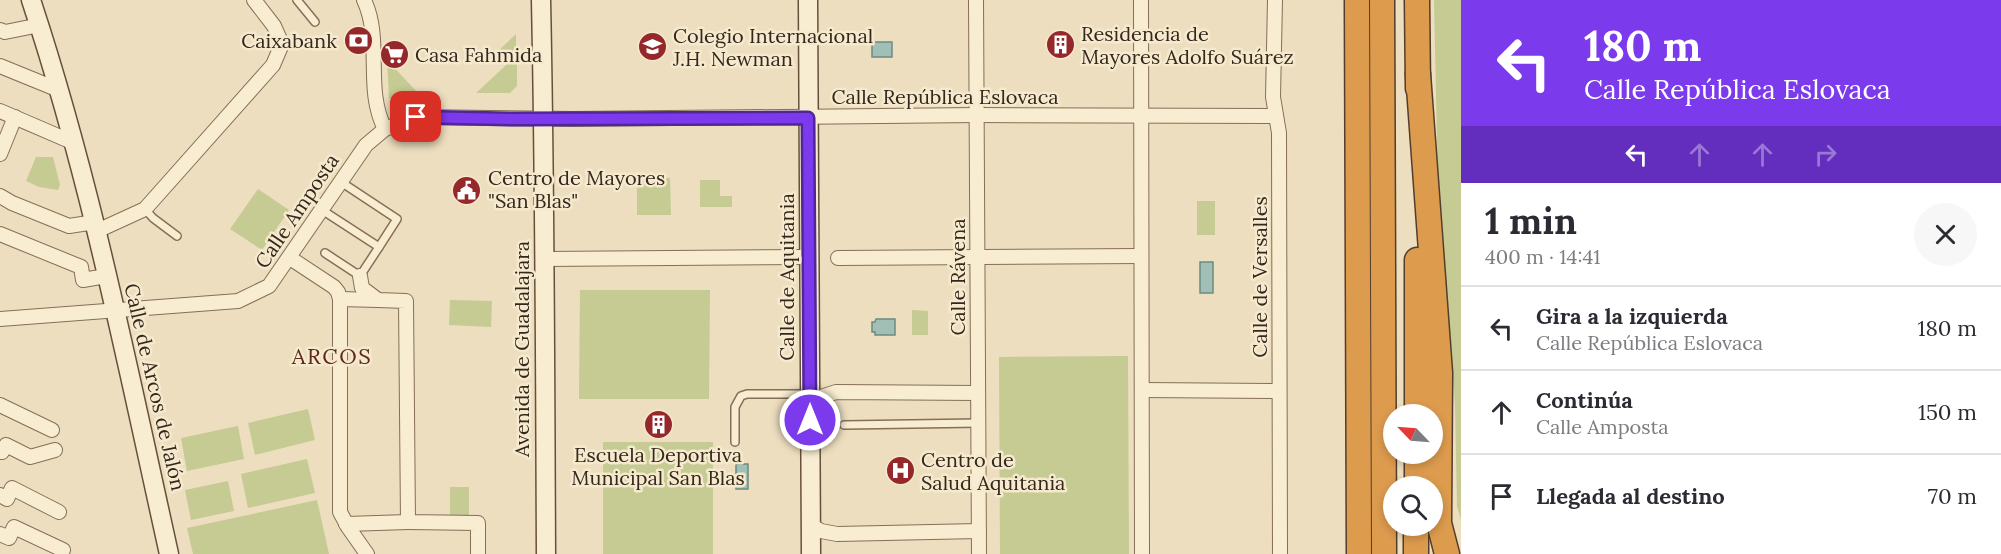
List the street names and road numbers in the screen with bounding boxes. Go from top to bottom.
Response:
street label: Calle República Eslovaca [831,84,1059,109]
street label: Calle Amposta [249,149,344,273]
street label: Calle de Aquitania [774,193,799,361]
street label: Calle de Versalles [1247,196,1272,358]
street label: Calle Rávena [945,218,970,336]
street label: Avenida de Guadalajara [509,241,534,458]
street label: Calle de Arcos de Jalón [119,281,192,493]

